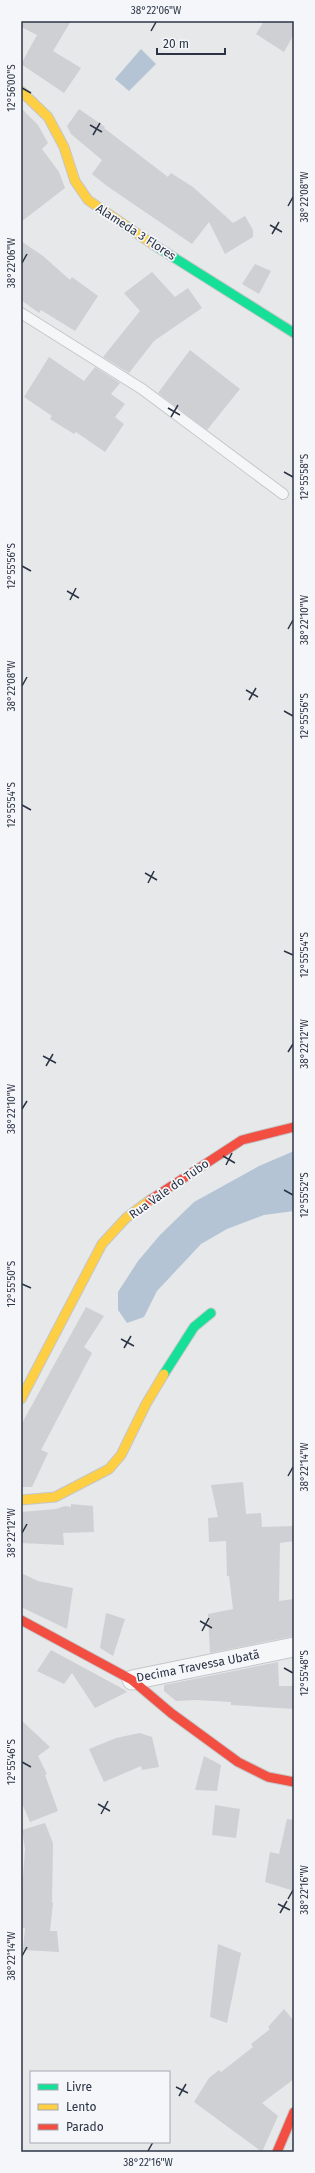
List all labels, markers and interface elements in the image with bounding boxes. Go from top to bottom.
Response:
text: 38°22'06"W [131,5,182,17]
scale bar [157,30,225,56]
text: 20 m [163,37,189,51]
text: 12°56'00"S [6,64,18,112]
text: 38°22'08"W [299,171,311,222]
street label: Alameda 3 Flores [93,201,179,263]
text: 38°22'06"W [6,237,18,288]
text: 12°55'58"S [299,453,311,500]
text: 12°55'56"S [6,542,18,589]
text: 38°22'10"W [299,594,311,645]
text: 38°22'08"W [6,660,18,711]
text: 12°55'56"S [299,692,311,739]
text: 12°55'54"S [6,782,18,828]
text: 12°55'54"S [299,932,311,978]
text: 38°22'12"W [299,1019,311,1069]
text: 38°22'10"W [6,1083,18,1134]
street label: Rua Vale do Tubo [127,1156,211,1222]
text: 12°55'52"S [299,1172,311,1218]
text: 12°55'50"S [6,1260,18,1307]
text: 38°22'14"W [299,1442,311,1492]
text: 38°22'12"W [6,1508,18,1558]
street label: Decima Travessa Ubatã [135,1647,261,1685]
text: 12°55'48"S [299,1649,311,1696]
text: 12°55'46"S [6,1739,18,1785]
text: 38°22'16"W [299,1864,311,1915]
text: 38°22'14"W [6,1931,18,1981]
legend [30,2071,170,2143]
text: Livre [66,2080,92,2094]
text: Lento [66,2100,96,2114]
text: Parado [66,2120,104,2134]
text: 38°22'16"W [123,2157,174,2169]

